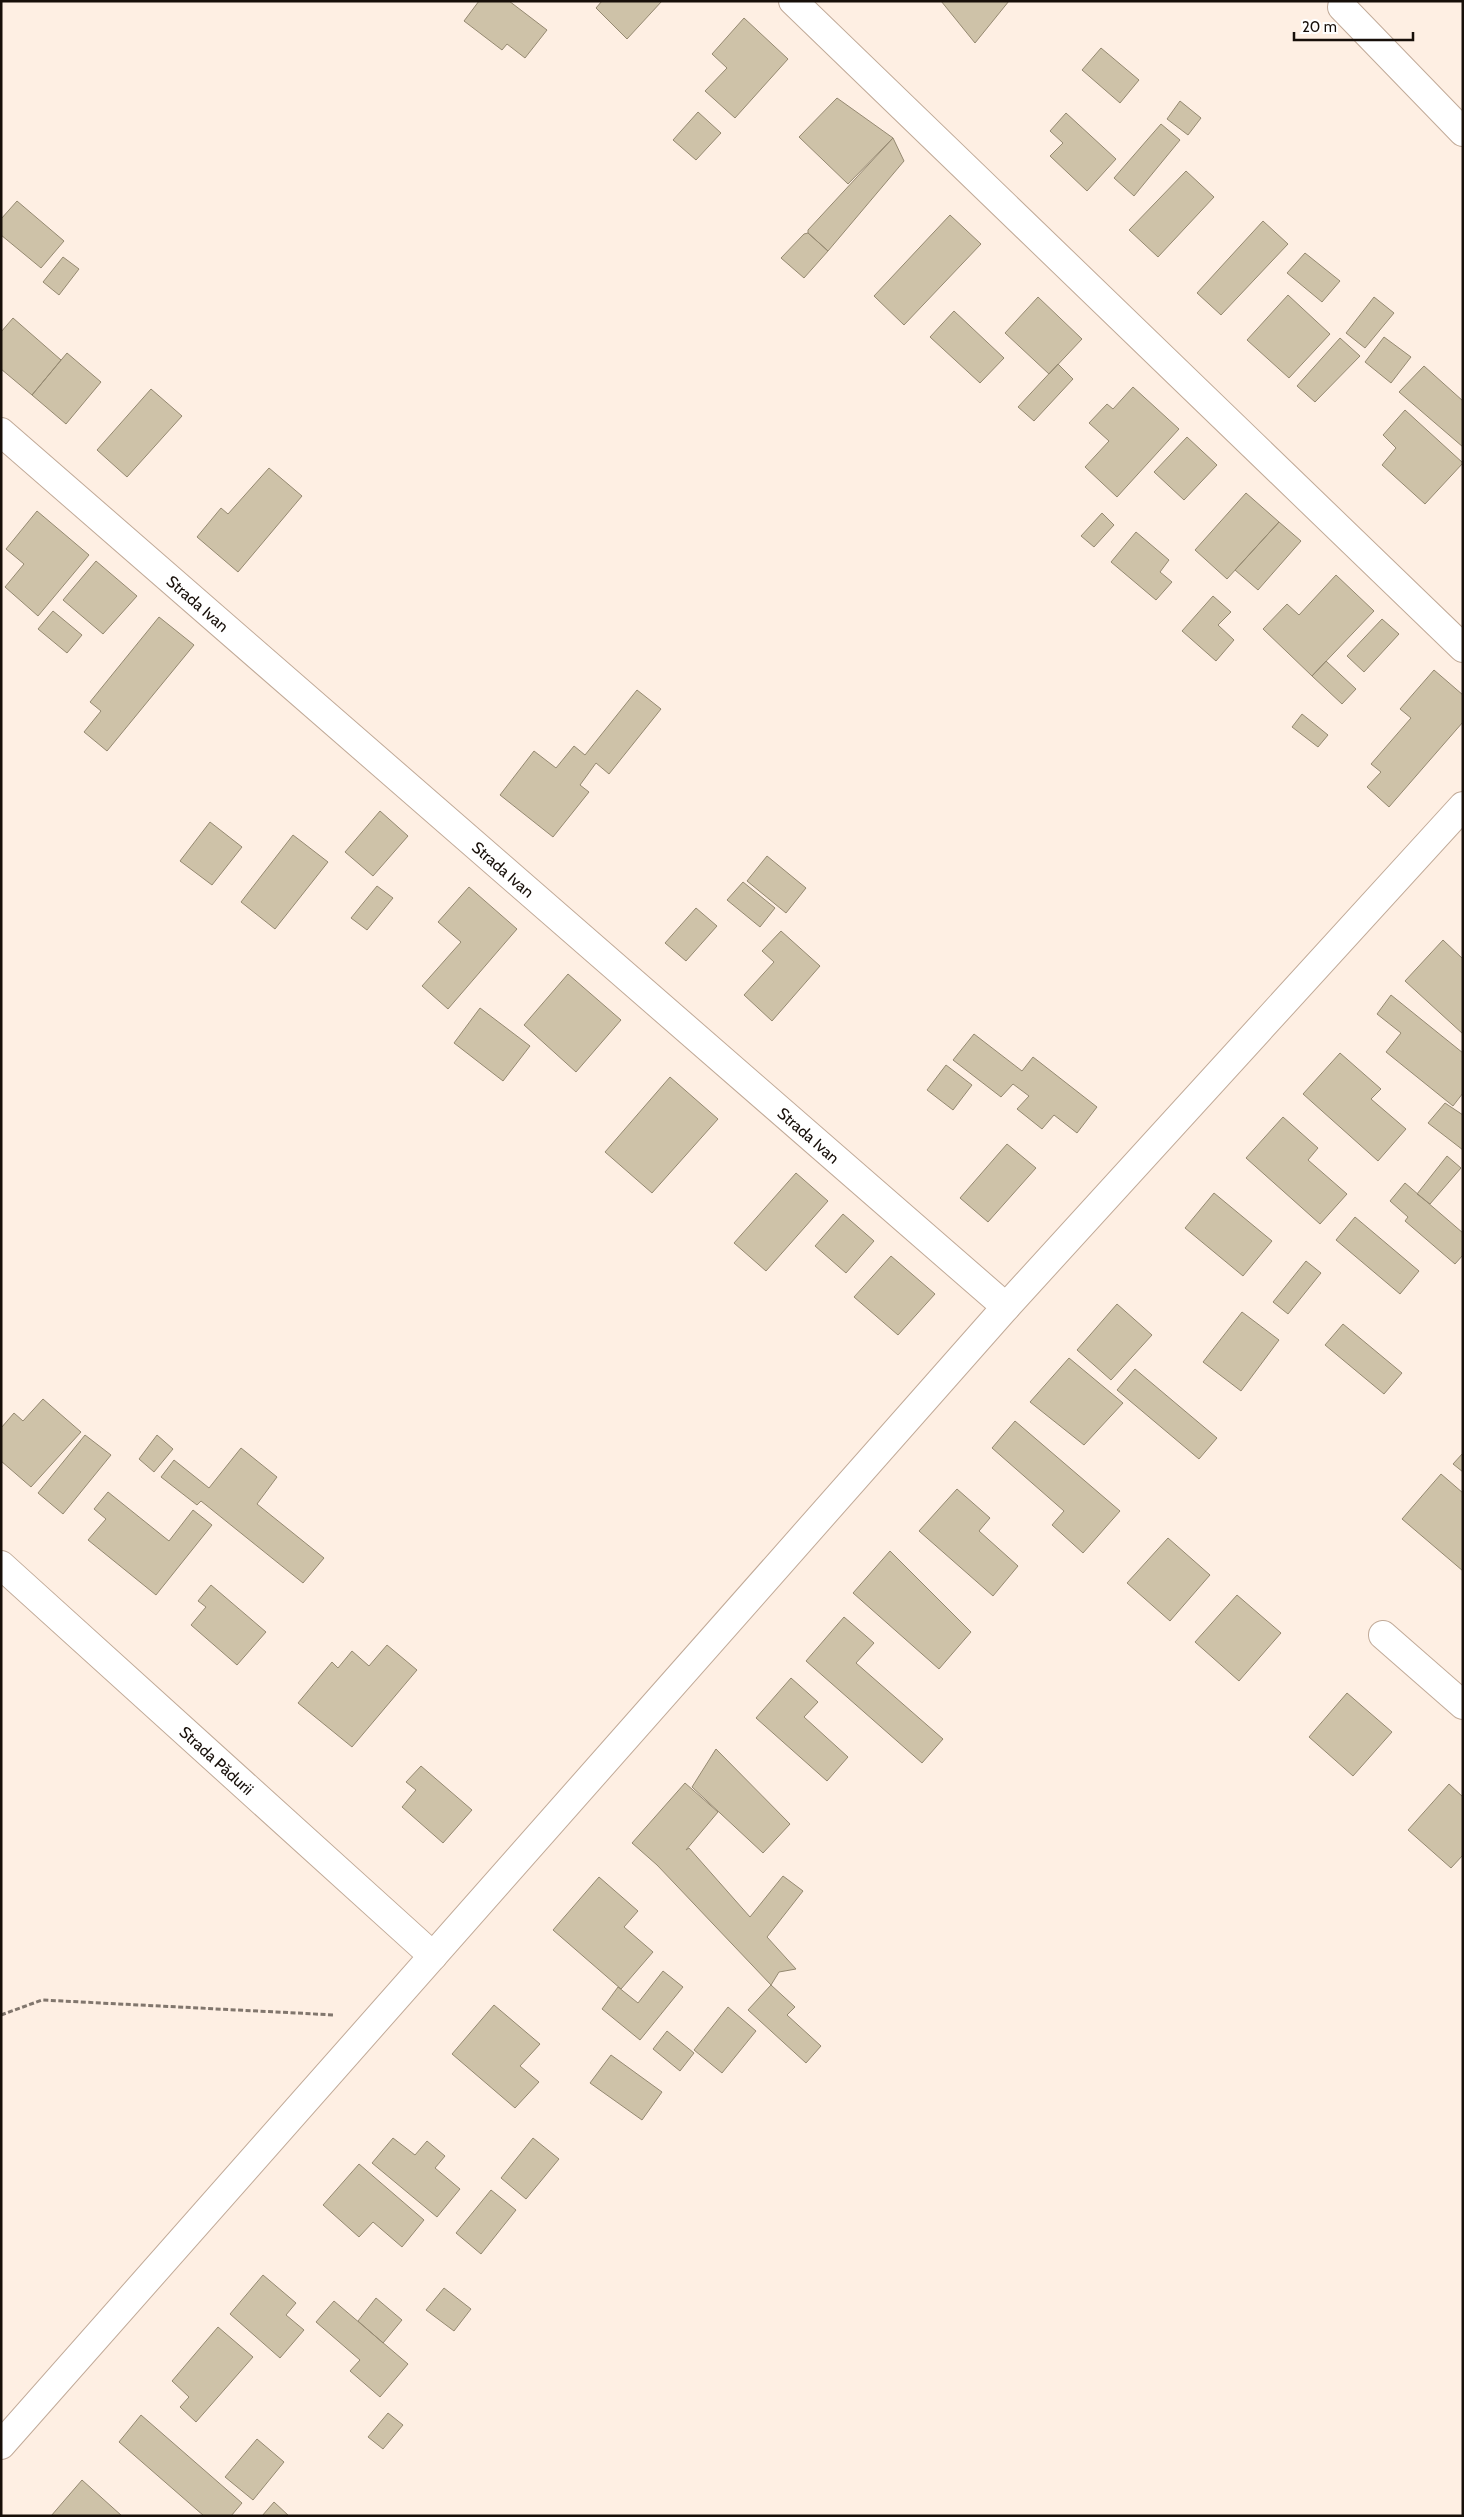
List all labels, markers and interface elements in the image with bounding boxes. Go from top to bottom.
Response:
scale bar [1294,10,1413,42]
text: 20 m [1302,18,1337,36]
street label: Strada Ivan [163,571,233,635]
street label: Strada Ivan [469,837,538,901]
street label: Strada Ivan [774,1103,844,1167]
street label: Strada Pădurii [176,1722,258,1799]

